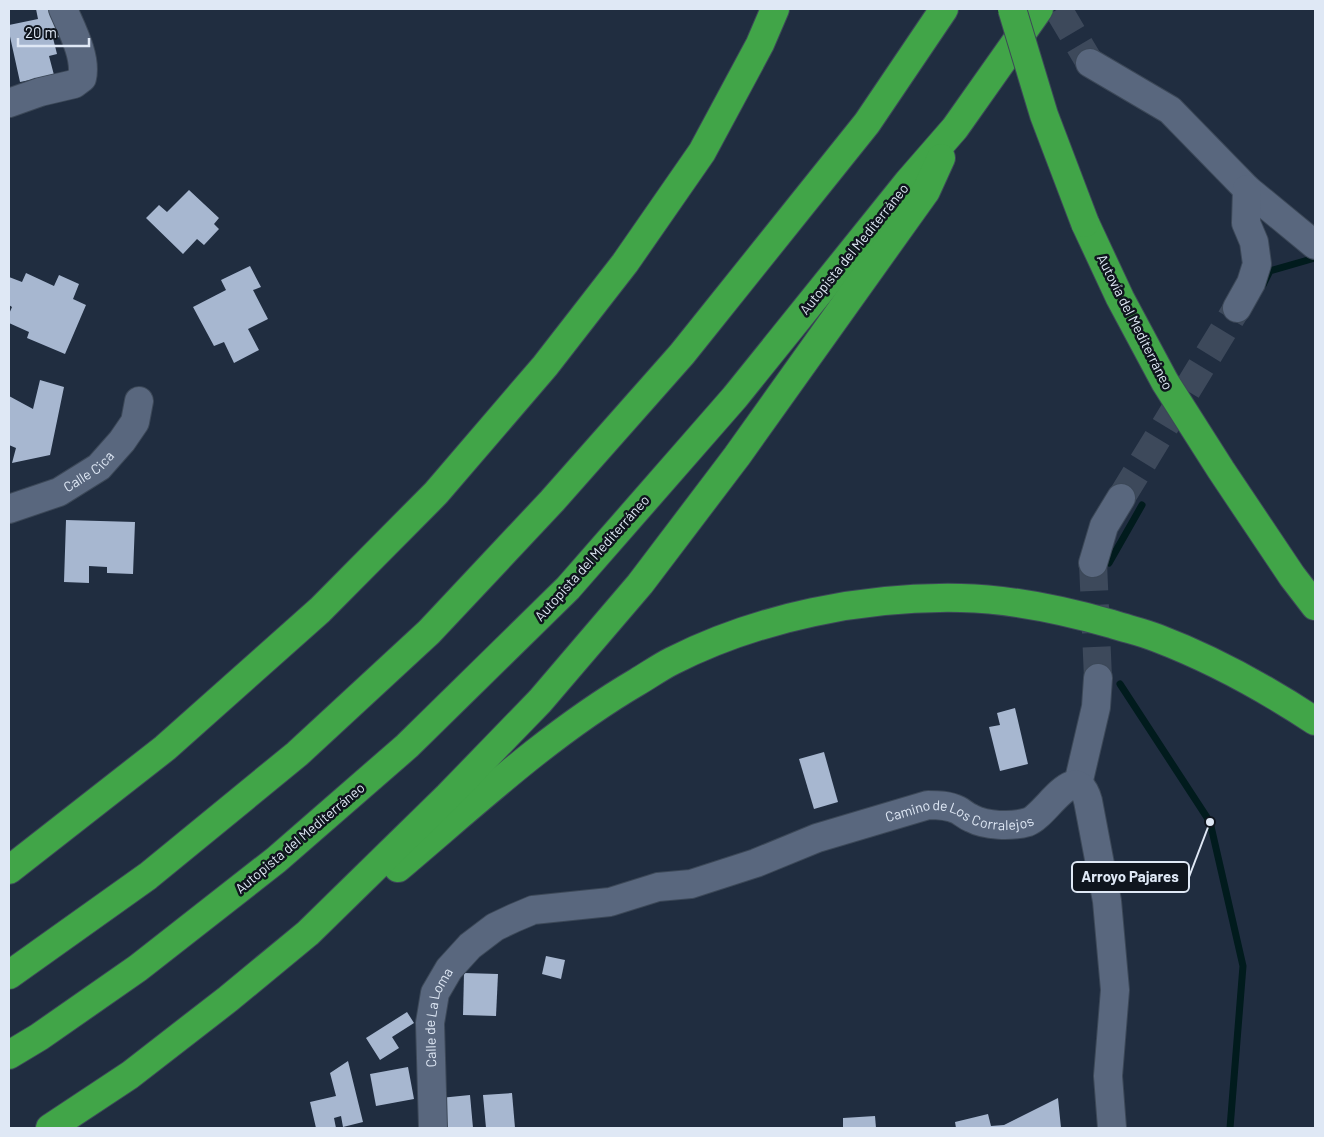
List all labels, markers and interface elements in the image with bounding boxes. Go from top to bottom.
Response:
scale bar [18,15,89,47]
text: 20 m [25,23,57,41]
street label: Autopista del Mediterráneo [796,180,912,318]
street label: Autovía del Mediterráneo [1094,251,1177,392]
street label: Calle Cica [60,447,117,495]
street label: Autopista del Mediterráneo [531,491,653,624]
street label: Autopista del Mediterráneo [232,779,368,897]
street label: Camino de Los Corralejos [883,796,1037,833]
callout: Arroyo Pajares [1072,862,1189,892]
text: Arroyo Pajares [1081,867,1179,885]
street label: Calle de La Loma [421,964,456,1068]

